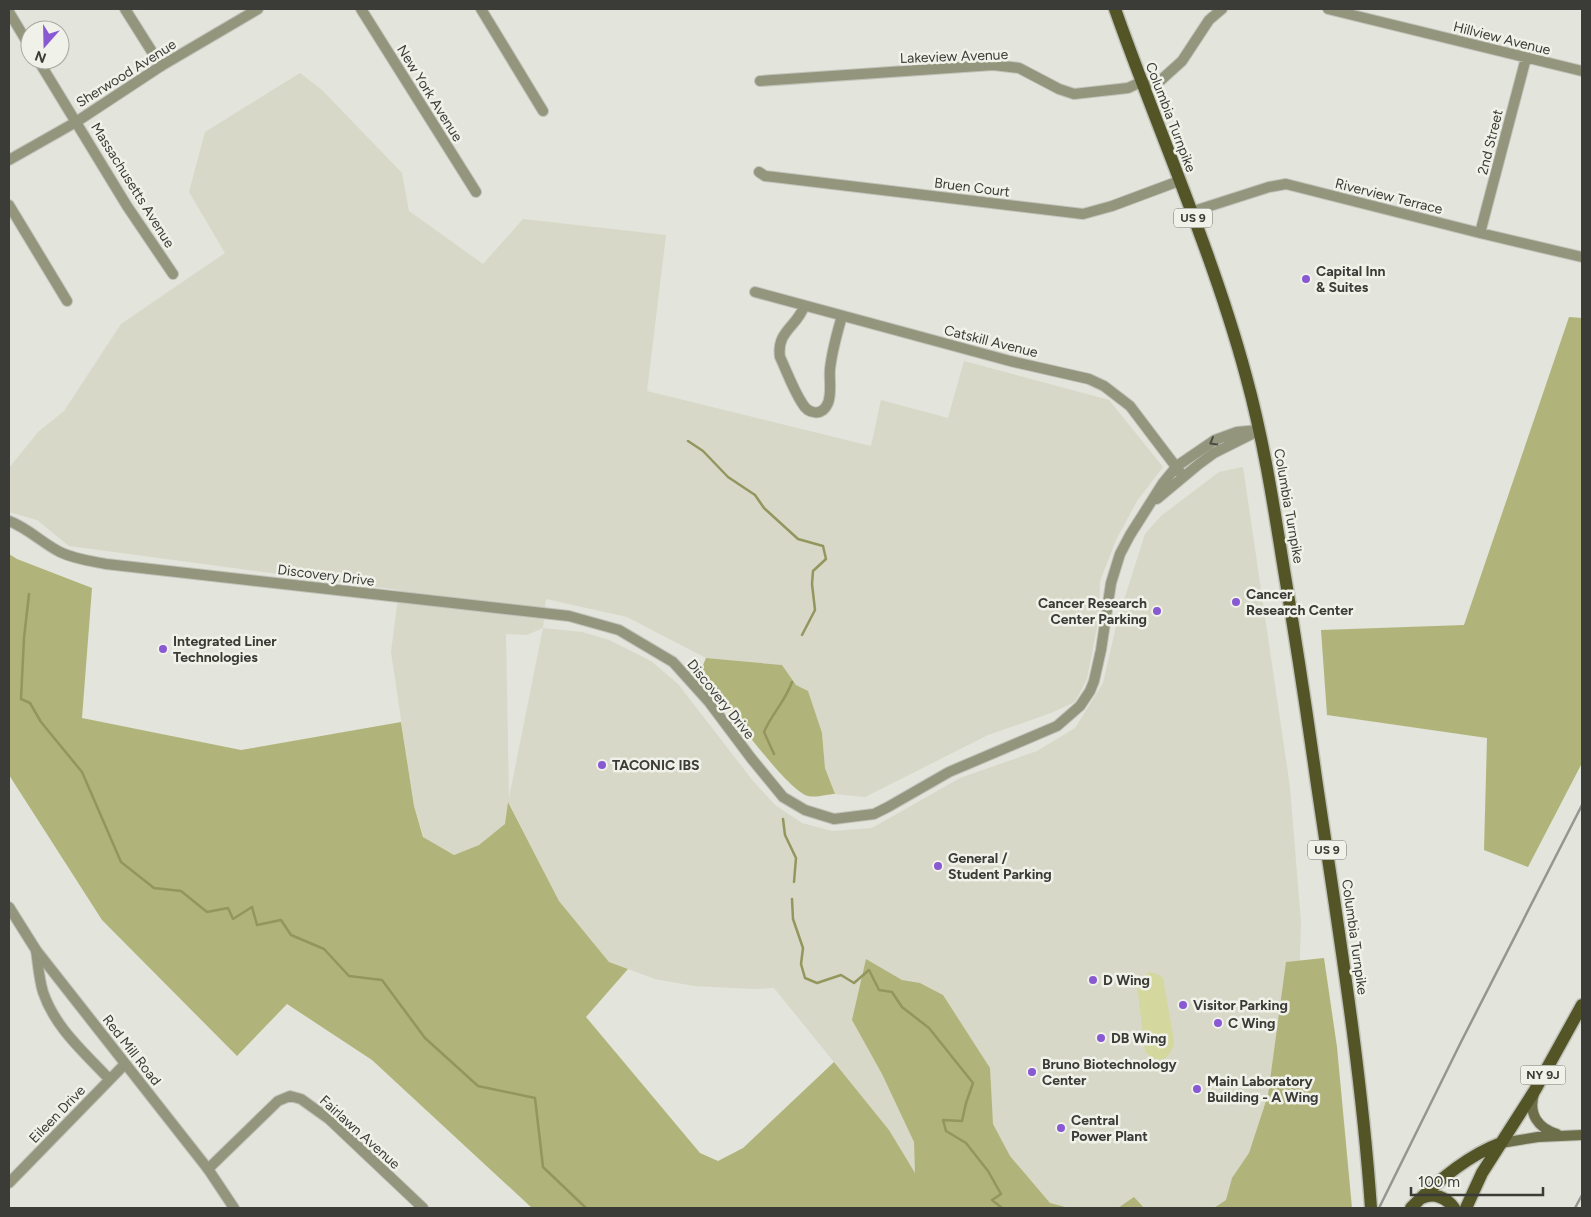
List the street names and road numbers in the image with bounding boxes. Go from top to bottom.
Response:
street label: Hillview Avenue [1451,18,1553,59]
street label: Sherwood Avenue [73,36,180,111]
street label: New York Avenue [393,42,466,145]
street label: Lakeview Avenue [900,46,1009,67]
street label: Columbia Turnpike [1142,60,1199,175]
street label: 2nd Street [1474,108,1507,176]
street label: Massachusetts Avenue [87,120,178,251]
street label: Bruen Court [933,174,1011,201]
street label: Riverview Terrace [1333,175,1445,218]
road number: US 9 [1174,208,1212,228]
street label: Catskill Avenue [942,322,1040,361]
street label: Columbia Turnpike [1270,447,1307,565]
street label: Discovery Drive [276,561,376,590]
street label: Discovery Drive [683,656,758,743]
road number: US 9 [1308,840,1346,860]
street label: Columbia Turnpike [1338,878,1371,996]
street label: Red Mill Road [99,1012,164,1089]
road number: NY 9J [1520,1066,1566,1084]
street label: Eileen Drive [26,1082,89,1147]
street label: Fairlawn Avenue [316,1092,404,1173]

